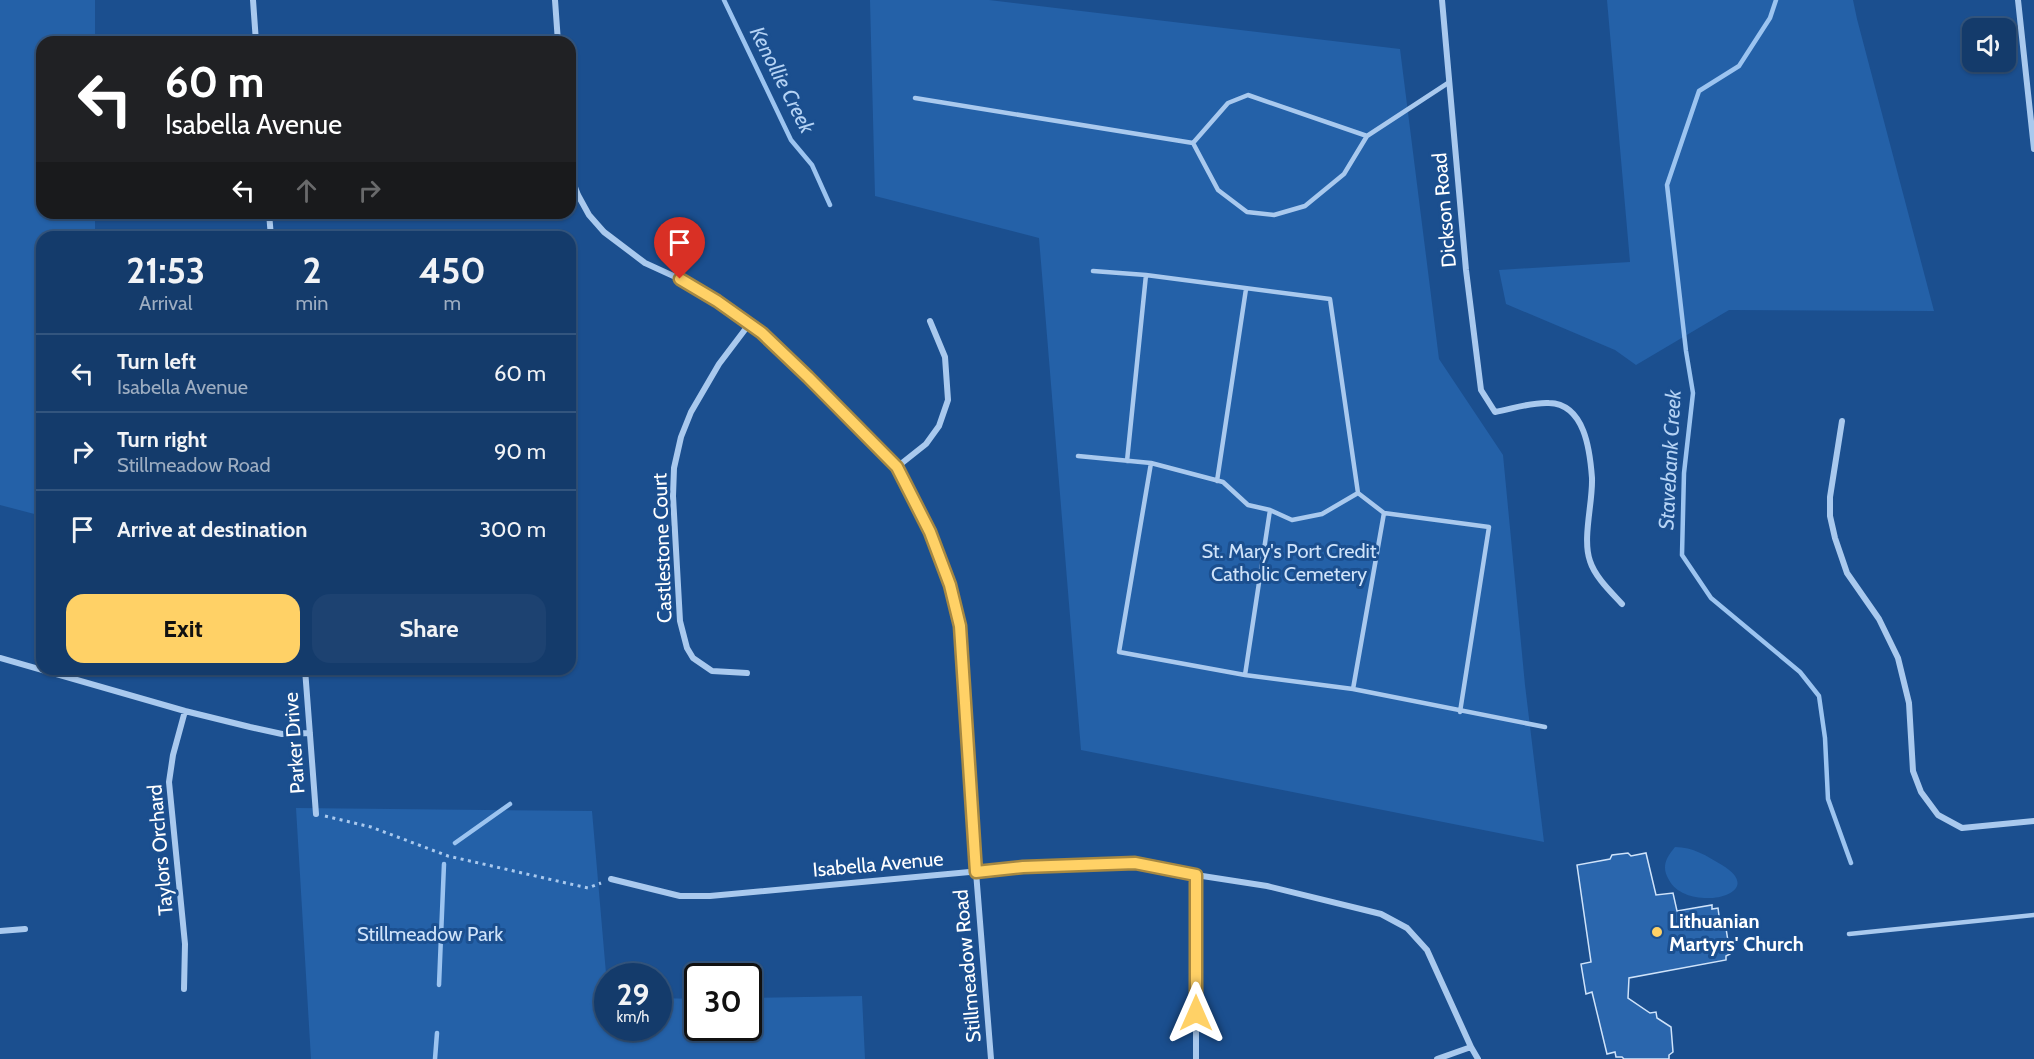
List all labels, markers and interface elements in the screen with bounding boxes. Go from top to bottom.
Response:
map controls [1962,18,2016,72]
button: sound [1962,18,2016,72]
water label: Kenollie Creek [745,22,821,138]
text: 60 m [165,56,264,108]
icon: left [66,60,144,138]
text: Isabella Avenue [165,108,342,141]
street label: Dickson Road [1427,152,1461,268]
icon: left [227,174,260,207]
icon: ahead [290,174,323,207]
icon: right [353,174,386,207]
pin [654,217,705,279]
icon: arrive [663,226,696,259]
text: 21:53 [126,248,205,292]
text: 2 [302,248,321,292]
text: 450 [419,248,486,292]
text: Arrival [139,291,192,315]
text: min [295,291,328,315]
text: m [443,291,461,315]
text: Turn left [117,348,196,375]
icon: left [66,357,99,390]
text: 60 m [494,360,546,387]
text: Isabella Avenue [117,375,248,399]
water label: Stavebank Creek [1653,388,1686,531]
text: Turn right [117,426,207,453]
icon: right [66,435,99,468]
text: 90 m [494,438,546,465]
text: Stillmeadow Road [117,453,271,477]
street label: Castlestone Court [647,472,677,623]
icon: arrive [66,513,99,546]
text: Arrive at destination [117,516,307,543]
text: 300 m [479,516,546,543]
park label: St. Mary's Port Credit Catholic Cemetery [1201,539,1377,586]
button: Exit [66,594,300,663]
button: Share [312,594,546,663]
street label: Parker Drive [278,692,310,794]
street label: Taylors Orchard [142,783,178,917]
street label: Isabella Avenue [812,846,944,882]
street label: Stillmeadow Road [948,888,986,1044]
place label: Lithuanian Martyrs' Church [1669,909,1804,956]
park label: Stillmeadow Park [357,922,503,946]
marker: Lithuanian Martyrs' Church [1650,925,1664,939]
speed limit sign: 30 [684,963,762,1041]
text: 29 [617,976,649,1013]
position arrow [1164,981,1228,1045]
text: km/h [617,1008,649,1026]

